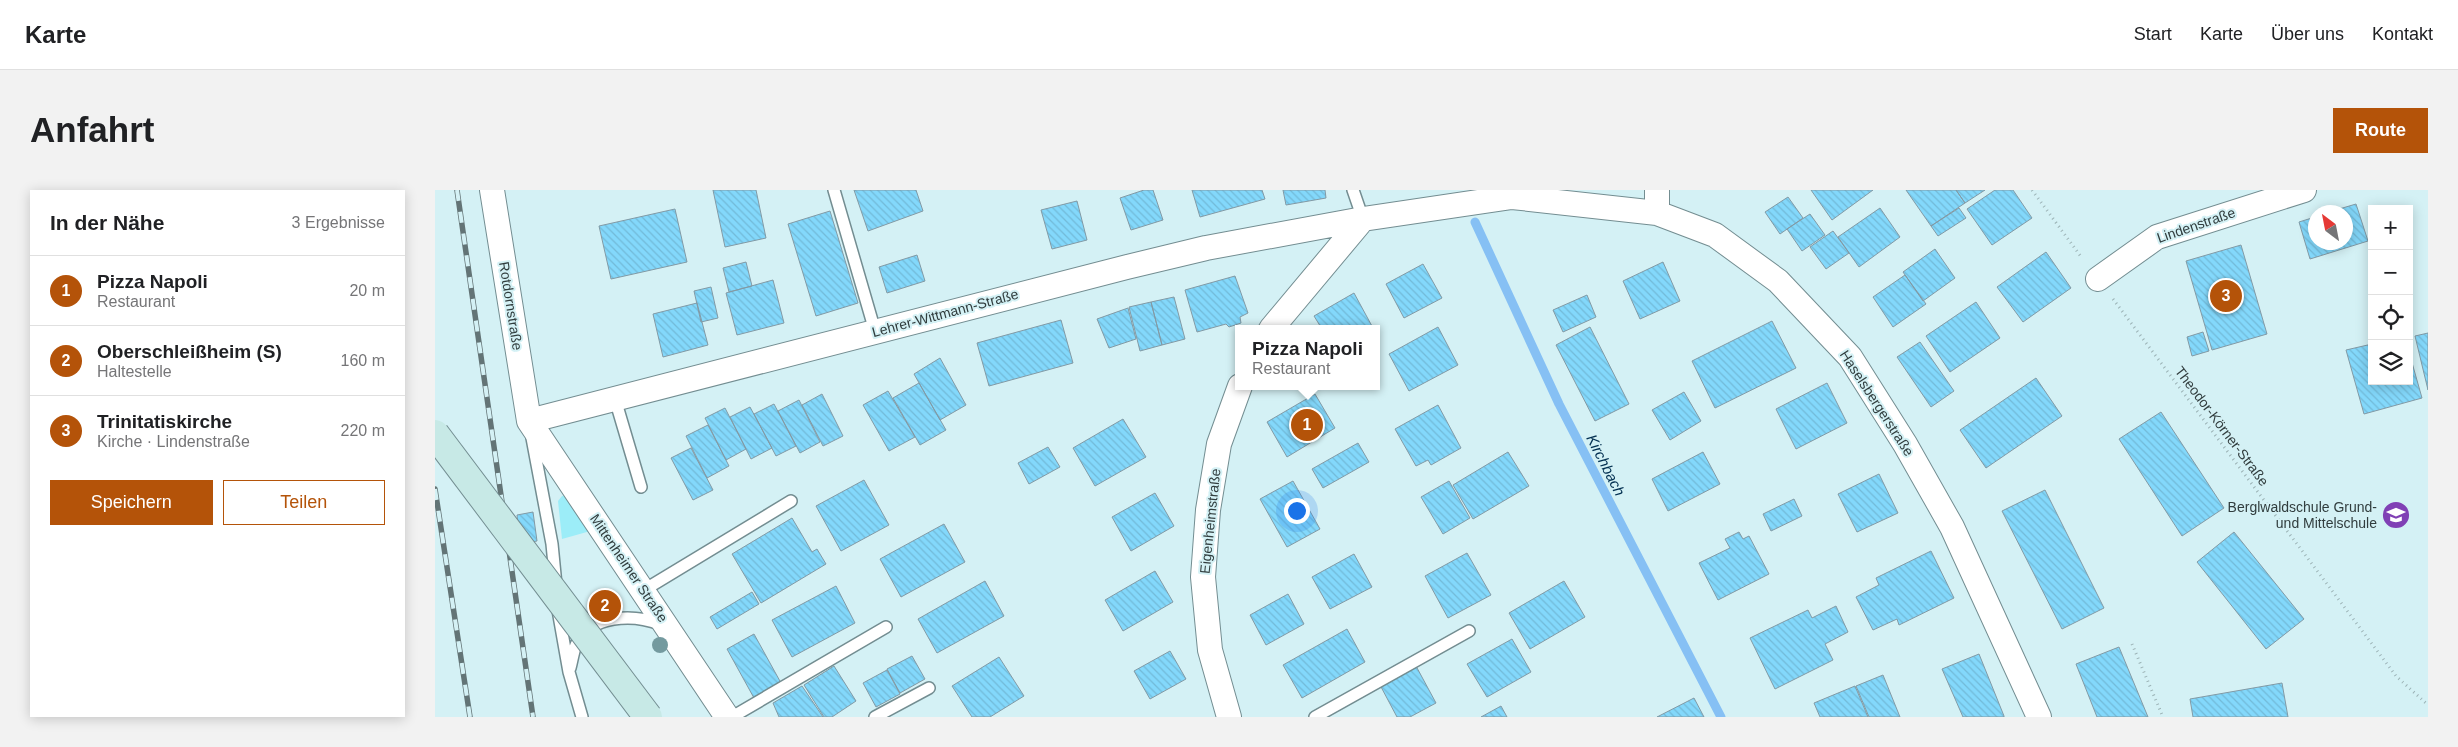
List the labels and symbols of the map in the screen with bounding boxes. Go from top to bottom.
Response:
street label: Lindenstraße [2155,204,2237,246]
north arrow [2308,205,2353,250]
street label: Rotdornstraße [496,261,526,352]
pin: 3 [2210,277,2242,315]
street label: Lehrer-Wittmann-Straße [870,286,1020,340]
street label: Haselsbergerstraße [1837,347,1917,459]
street label: Theodor-Körner-Straße [2172,363,2272,489]
pin: 1 [1291,406,1323,444]
water label: Kirchbach [1583,431,1629,499]
street label: Eigenheimstraße [1197,467,1224,574]
your location [1284,498,1310,524]
place label: Berglwaldschule Grund- und Mittelschule [2228,499,2377,531]
school or university icon: Berglwaldschule Grund- und Mittelschule [2381,500,2411,530]
street label: Mittenheimer Straße [587,511,671,625]
pin: 2 [589,587,621,625]

